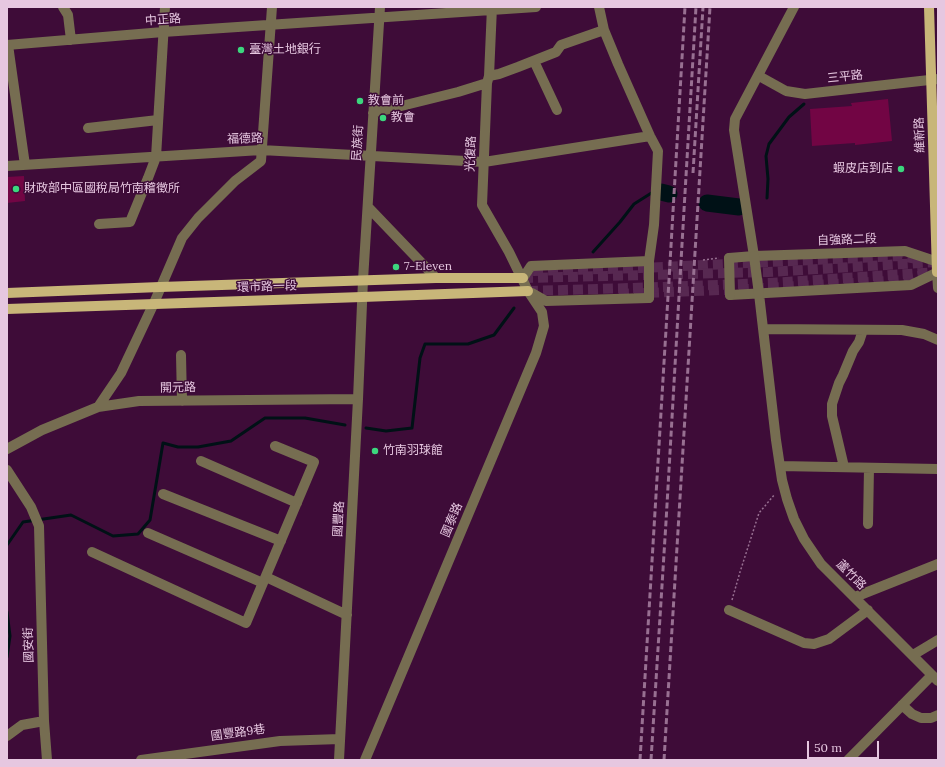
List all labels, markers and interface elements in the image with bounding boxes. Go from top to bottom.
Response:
street label: 中正路 [145,12,181,28]
place label: 臺灣土地銀行 [249,43,321,57]
marker: 臺灣土地銀行 [236,45,246,55]
street label: 三平路 [826,68,864,86]
place label: 教會前 [368,94,404,108]
marker: 教會前 [355,96,365,106]
place label: 教會 [391,111,415,125]
marker: 教會 [378,113,388,123]
street label: 維新路 [912,117,928,153]
street label: 民族街 [350,125,366,161]
street label: 福德路 [227,131,263,147]
street label: 光復路 [463,136,479,172]
place label: 蝦皮店到店 [833,162,893,176]
marker: 蝦皮店到店 [896,164,906,174]
place label: 財政部中區國稅局竹南稽徵所 [24,182,180,196]
marker: 財政部中區國稅局竹南稽徵所 [11,184,21,194]
street label: 自強路二段 [817,232,877,248]
place label: 7-Eleven [404,260,452,274]
marker: 7-Eleven [391,262,401,272]
street label: 環市路一段 [237,279,297,295]
street label: 開元路 [160,380,196,396]
place label: 竹南羽球館 [383,444,443,458]
marker: 竹南羽球館 [370,446,380,456]
street label: 國豐路 [331,501,347,537]
street label: 國泰路 [438,501,466,539]
street label: 蘆竹路 [833,557,869,593]
street label: 國安街 [21,627,37,663]
street label: 國豐路9巷 [210,722,266,744]
scale bar [809,733,881,759]
text: 50 m [814,740,842,755]

